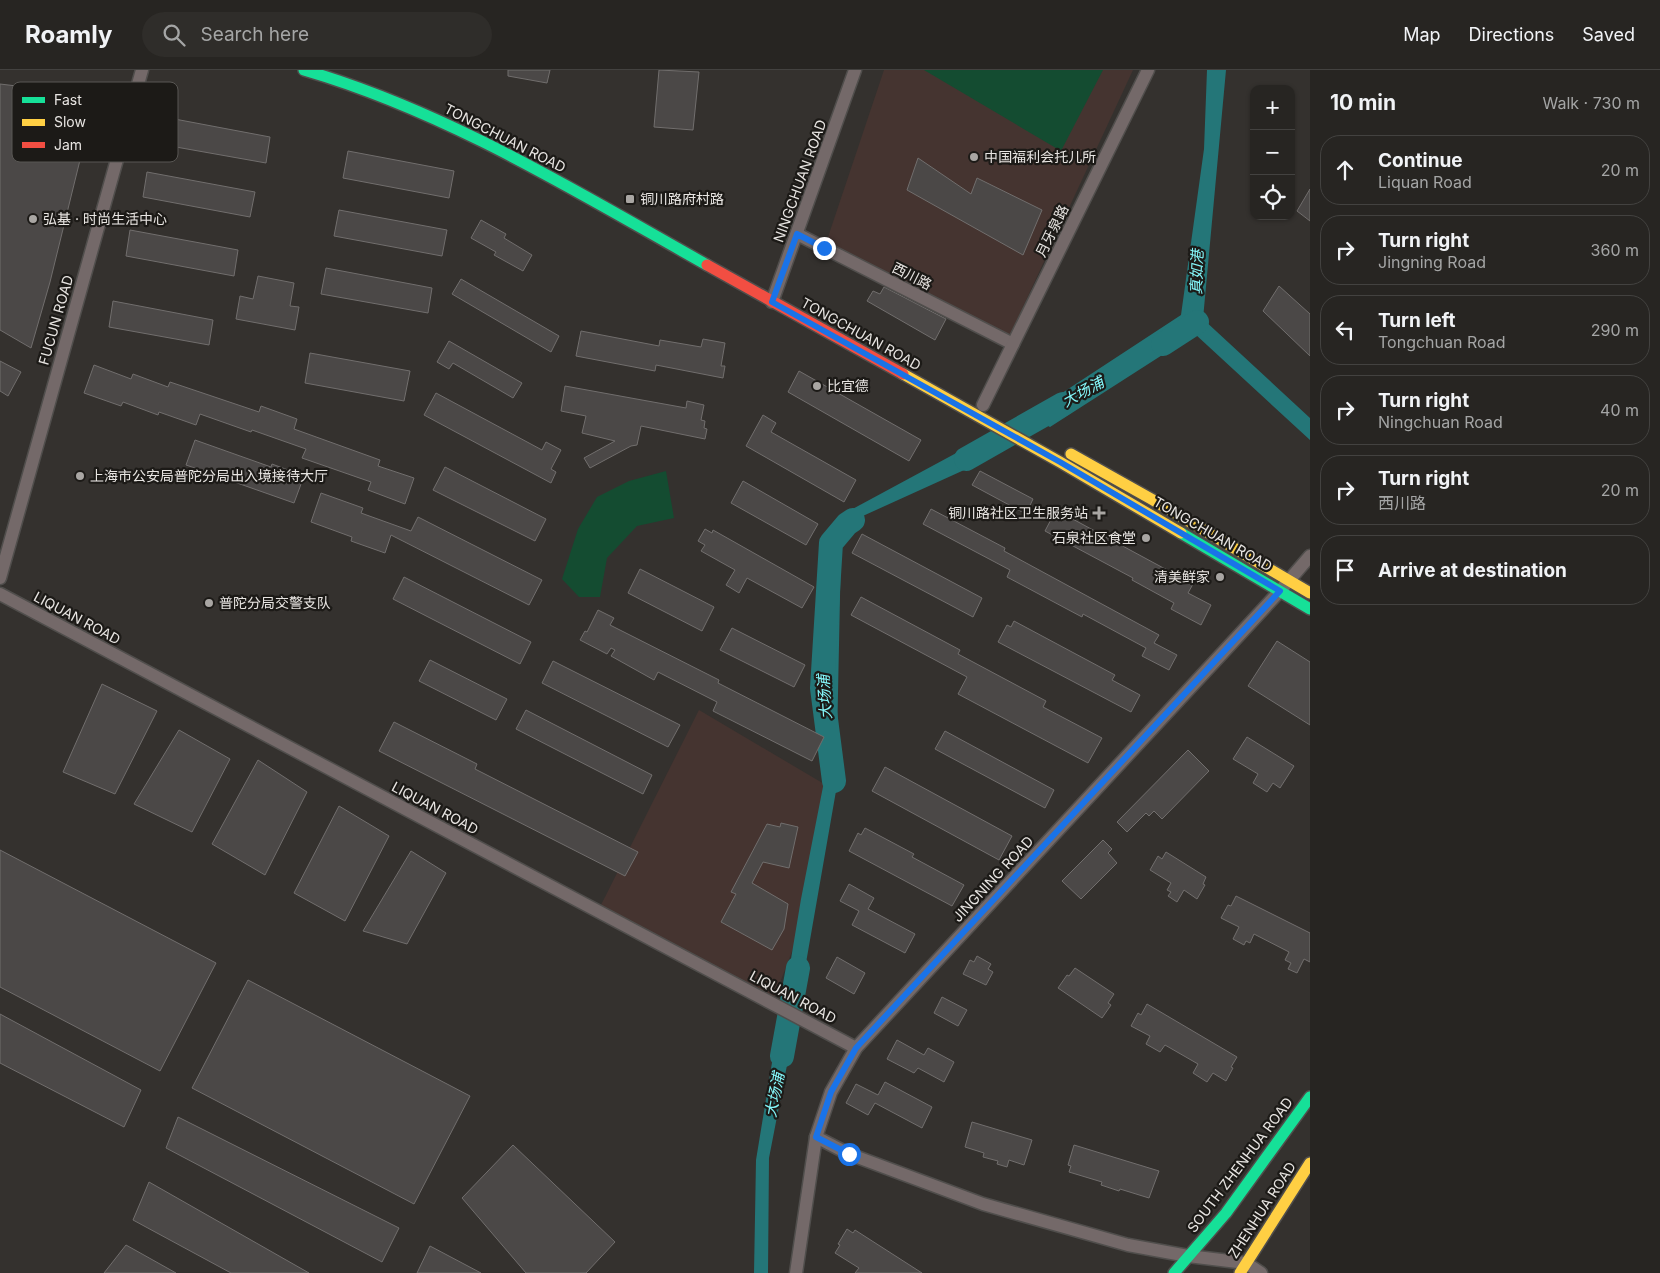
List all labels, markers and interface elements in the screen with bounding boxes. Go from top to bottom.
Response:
search box [142,12,492,57]
text: Roamly [25,20,112,49]
icon: search [160,21,188,49]
text: Search here [200,23,309,46]
text: Map [1403,24,1441,45]
text: Directions [1469,24,1554,45]
text: Saved [1582,24,1635,45]
legend [12,82,178,162]
map controls [1250,85,1295,220]
button: + [1250,85,1295,130]
text: 10 min [1330,90,1396,115]
text: Fast [54,91,82,108]
text: Walk · 730 m [1543,93,1640,113]
street label: TONGCHUAN ROAD [442,100,569,176]
text: Slow [54,113,86,130]
street label: NINGCHUAN ROAD [769,117,830,244]
button: − [1250,130,1295,175]
text: Jam [54,136,82,153]
place label: 中国福利会托儿所 [984,148,1096,165]
text: Continue [1378,149,1463,172]
marker: 中国福利会托儿所 [968,151,980,163]
icon: ahead [1331,156,1359,184]
text: 20 m [1601,160,1639,180]
text: Liquan Road [1378,172,1472,192]
button: locate [1250,175,1295,220]
place label: 铜川路府村路 [640,190,724,207]
marker: 铜川路府村路 [624,193,636,205]
street label: 月牙泉路 [1032,202,1071,260]
place label: 弘基 · 时尚生活中心 [43,210,167,227]
marker: 弘基 · 时尚生活中心 [27,213,39,225]
text: Turn right [1378,229,1469,252]
icon: right [1331,236,1359,264]
route end [813,237,836,260]
text: 360 m [1591,240,1639,260]
water label: 真如港 [1186,247,1207,295]
text: Jingning Road [1378,252,1486,272]
street label: 西川路 [890,258,935,293]
street label: FUCUN ROAD [35,273,76,367]
street label: TONGCHUAN ROAD [798,294,924,374]
text: Turn left [1378,309,1456,332]
icon: left [1331,316,1359,344]
text: 290 m [1591,320,1639,340]
text: Tongchuan Road [1378,332,1506,352]
water label: 大场浦 [1058,371,1109,411]
place label: 比宜德 [827,377,869,394]
marker: 比宜德 [811,380,823,392]
text: Turn right [1378,389,1469,412]
icon: right [1331,396,1359,424]
text: 40 m [1600,400,1639,420]
text: Ningchuan Road [1378,412,1503,432]
place label: 上海市公安局普陀分局出入境接待大厅 [90,467,328,484]
text: Turn right [1378,467,1469,490]
marker: 上海市公安局普陀分局出入境接待大厅 [74,470,86,482]
icon: right [1331,476,1359,504]
text: 20 m [1601,480,1639,500]
street label: TONGCHUAN ROAD [1151,493,1276,574]
text: 西川路 [1378,493,1426,513]
place label: 铜川路社区卫生服务站 [948,504,1088,521]
marker: 铜川路社区卫生服务站 [1092,506,1106,520]
place label: 石泉社区食堂 [1052,529,1136,546]
marker: 石泉社区食堂 [1140,532,1152,544]
icon: arrive [1331,556,1359,584]
text: Arrive at destination [1378,559,1567,582]
place label: 清美鲜家 [1154,568,1210,585]
marker: 清美鲜家 [1214,571,1226,583]
street label: LIQUAN ROAD [31,588,123,648]
place label: 普陀分局交警支队 [219,594,331,611]
marker: 普陀分局交警支队 [203,597,215,609]
water label: 大场浦 [813,672,836,720]
street label: LIQUAN ROAD [389,778,481,838]
street label: JINGNING ROAD [949,832,1037,925]
street label: LIQUAN ROAD [747,967,839,1027]
water label: 大场浦 [761,1069,789,1119]
street label: SOUTH ZHENHUA ROAD [1184,1094,1296,1236]
route start [838,1143,861,1166]
street label: ZHENHUA ROAD [1225,1159,1299,1261]

